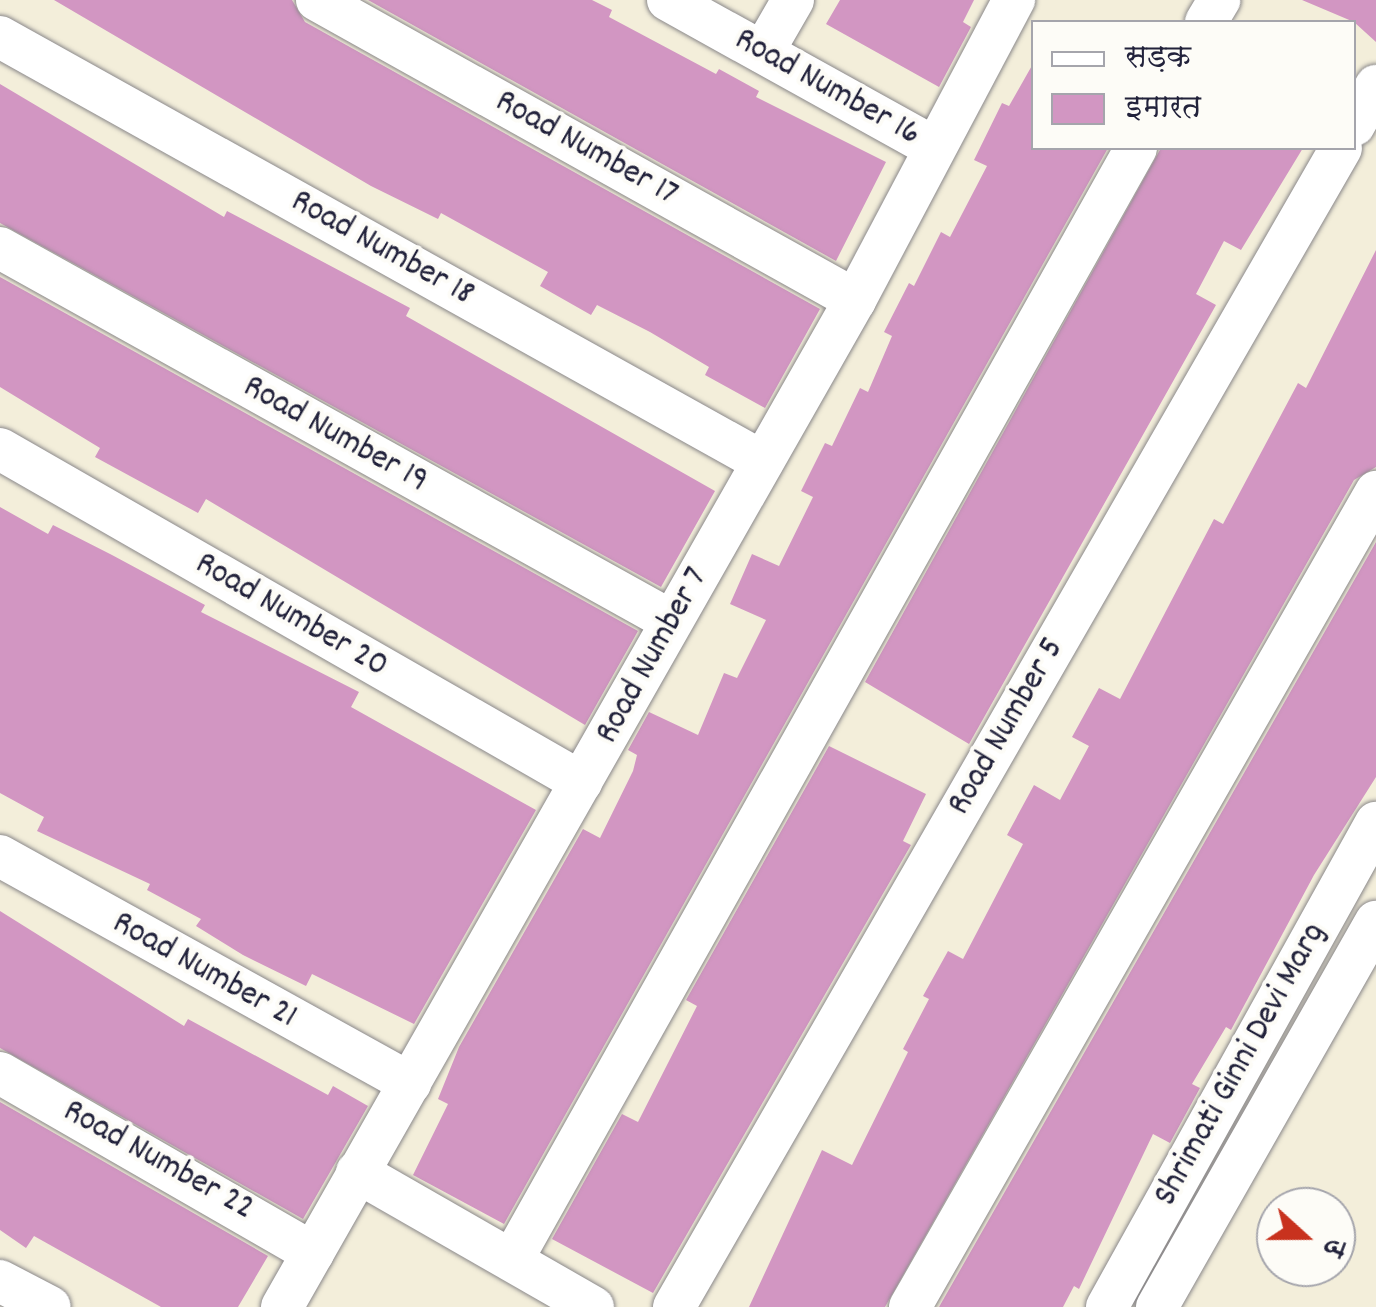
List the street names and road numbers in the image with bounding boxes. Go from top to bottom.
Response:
street label: Road Number 16 [727,20,927,156]
street label: Road Number 17 [487,82,685,216]
street label: Road Number 18 [283,181,481,317]
street label: Road Number 19 [235,367,435,503]
street label: Road Number 20 [187,544,395,688]
street label: Road Number 7 [587,561,719,751]
street label: Road Number 5 [939,631,1075,823]
street label: Road Number 21 [104,903,304,1039]
street label: Shrimati Ginni Devi Marg [1146,916,1336,1214]
street label: Road Number 22 [55,1091,261,1231]

